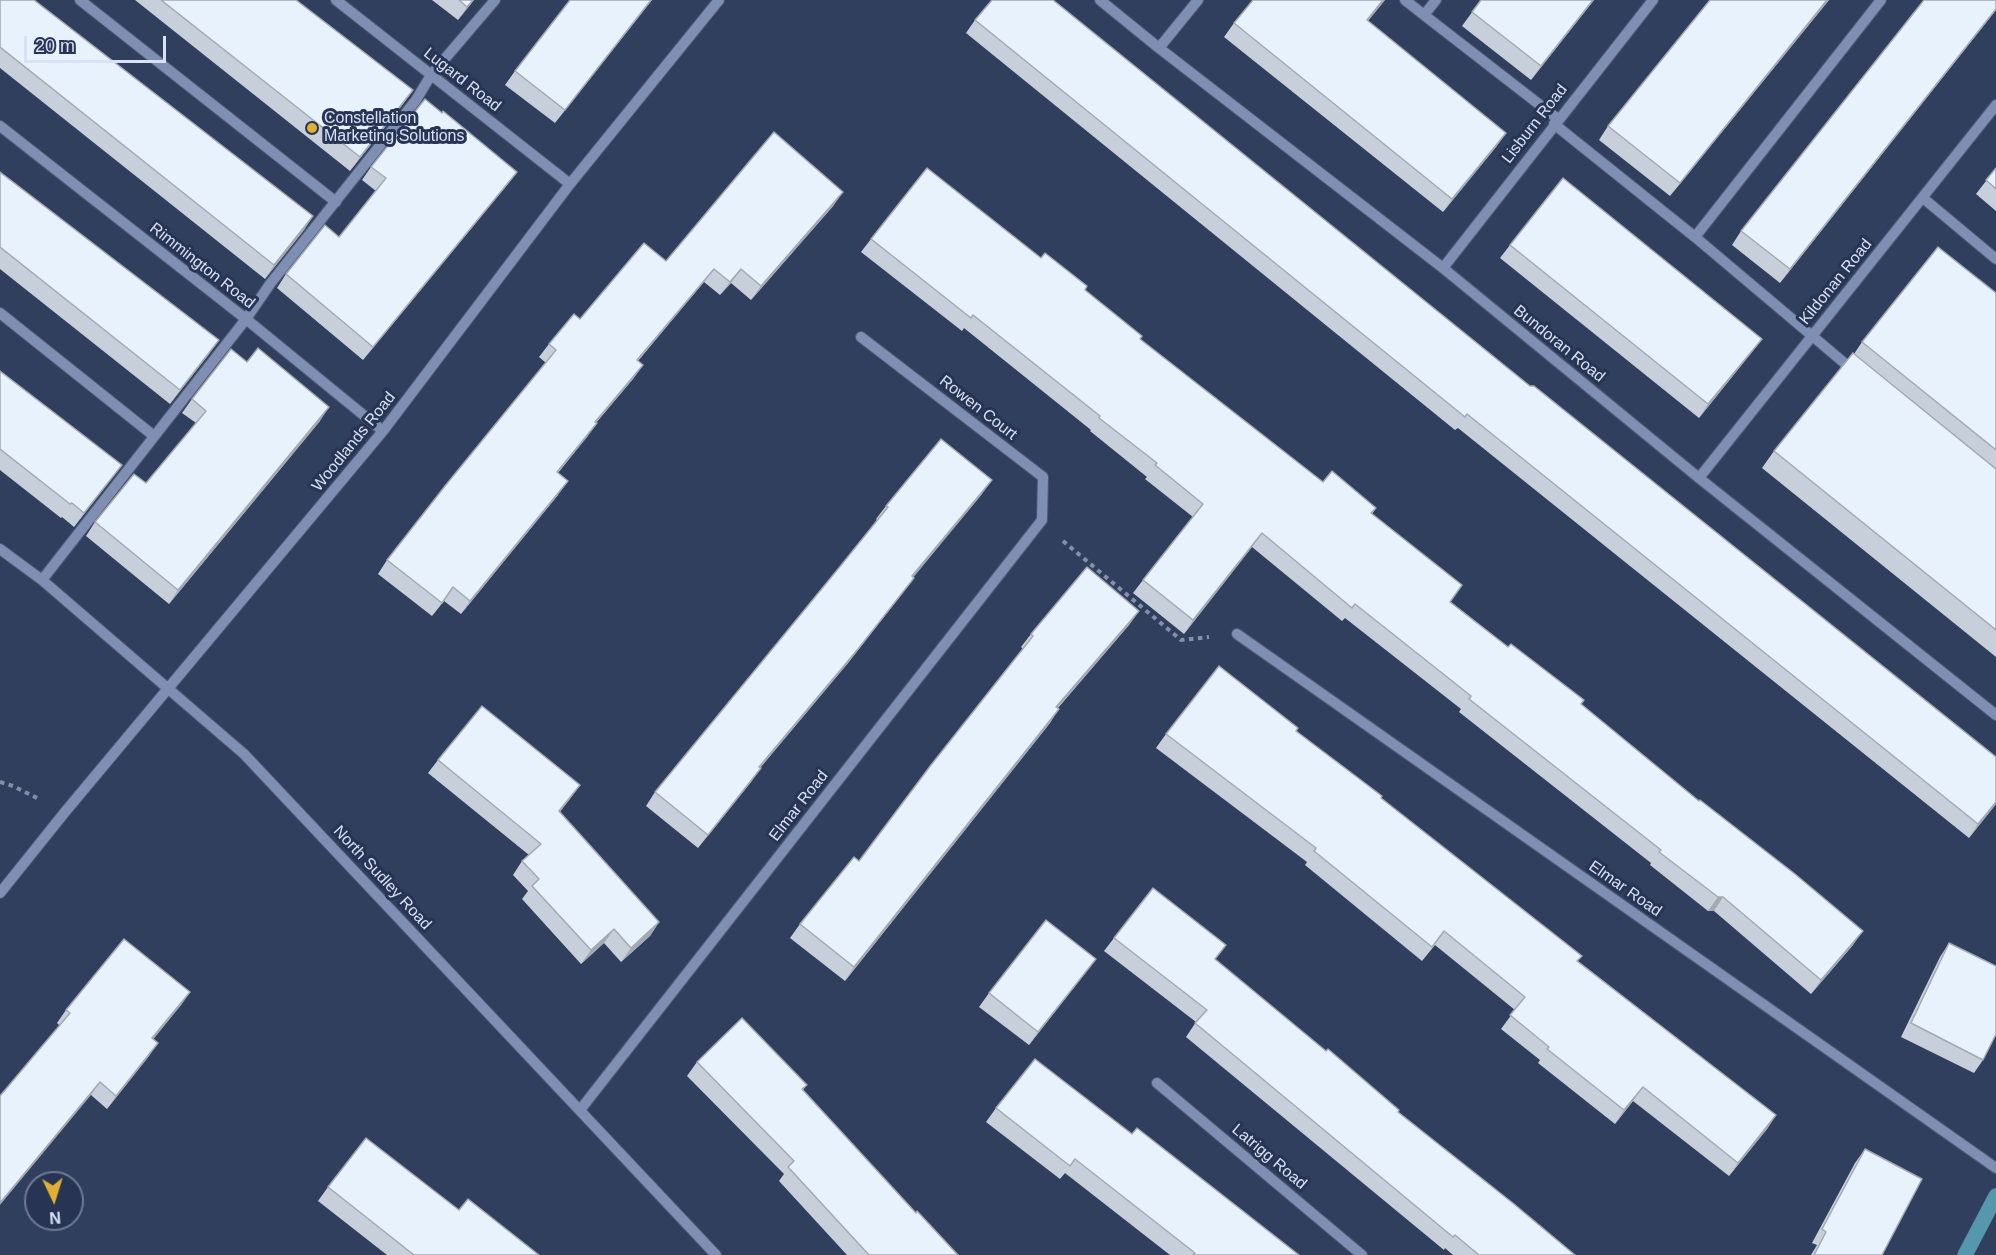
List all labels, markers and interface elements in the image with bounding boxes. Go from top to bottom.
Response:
scale bar [27,24,170,62]
text: 20 m [35,36,75,56]
street label: Lugard Road [420,44,504,116]
street label: Lisburn Road [1498,81,1572,167]
place label: Constellation Marketing Solutions [324,109,465,147]
marker: Constellation Marketing Solutions [305,121,319,135]
street label: Rimmington Road [146,219,258,313]
street label: Kildonan Road [1796,235,1876,329]
street label: Bundoran Road [1509,301,1609,387]
street label: Rowen Court [935,372,1021,444]
street label: Woodlands Road [308,388,400,496]
street label: Elmar Road [765,767,833,845]
street label: North Sudley Road [329,822,435,934]
street label: Elmar Road [1585,857,1665,921]
street label: Latrigg Road [1228,1120,1310,1194]
north arrow [24,1171,84,1231]
text: N [49,1209,62,1226]

